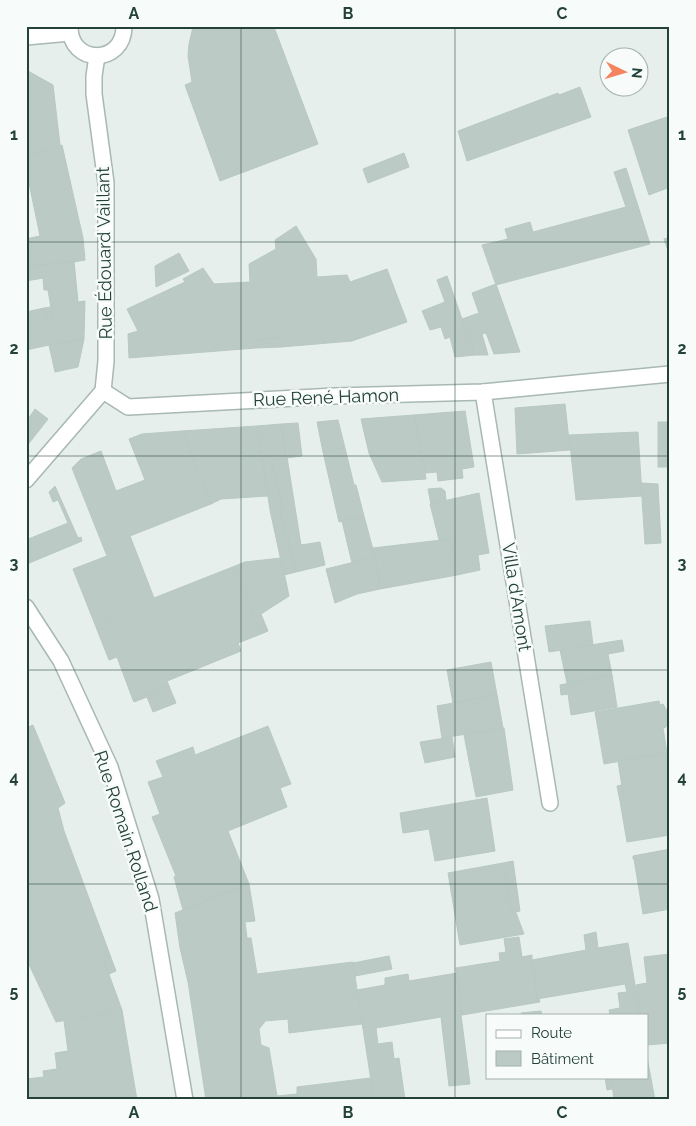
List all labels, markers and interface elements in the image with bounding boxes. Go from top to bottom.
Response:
text: A [129,4,140,23]
text: B [343,4,354,23]
text: C [557,4,568,23]
north arrow [598,48,648,98]
text: N [629,67,645,79]
text: 1 [10,125,18,144]
text: 1 [678,125,686,144]
street label: Rue Édouard Vaillant [91,166,116,340]
text: 2 [9,339,19,358]
text: 2 [677,339,687,358]
street label: Rue René Hamon [253,384,399,410]
street label: Villa d'Amont [498,541,536,653]
text: 3 [10,554,19,573]
text: 3 [678,554,687,573]
street label: Rue Romain Rolland [90,748,162,914]
text: 4 [9,768,19,787]
text: 4 [677,768,687,787]
text: 5 [10,982,19,1001]
text: 5 [678,982,687,1001]
legend [486,1014,648,1078]
text: Route [531,1024,572,1042]
text: Bâtiment [531,1050,594,1068]
text: A [129,1103,140,1122]
text: B [343,1103,354,1122]
text: C [557,1103,568,1122]

